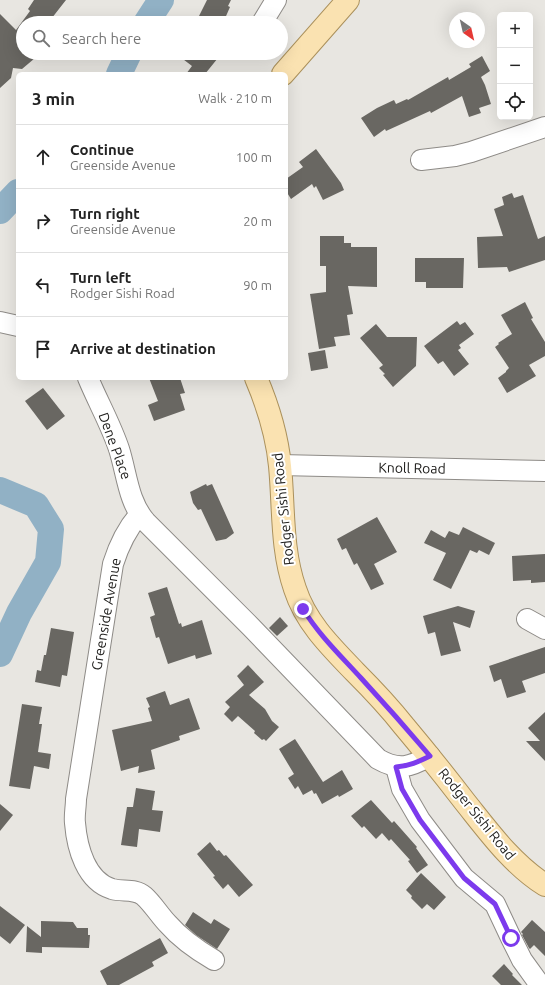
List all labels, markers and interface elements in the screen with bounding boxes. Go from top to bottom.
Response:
north arrow [449,12,485,48]
map controls [497,12,533,120]
button: + [497,12,533,48]
search box [16,16,288,60]
icon: search [30,27,52,49]
text: Search here [62,30,141,47]
button: − [497,48,533,84]
button: locate [497,84,533,120]
text: 3 min [32,89,75,108]
text: Walk · 210 m [198,91,272,105]
text: Continue [70,141,134,158]
icon: ahead [32,146,54,168]
text: 100 m [236,150,272,164]
text: Greenside Avenue [70,158,176,172]
text: Turn right [70,205,140,222]
icon: right [32,210,54,232]
text: 20 m [243,214,272,228]
text: Greenside Avenue [70,222,176,236]
text: Turn left [70,269,131,286]
icon: left [32,274,54,296]
text: 90 m [243,278,272,292]
text: Rodger Sishi Road [70,286,175,300]
icon: arrive [32,338,54,360]
text: Arrive at destination [70,340,216,357]
street label: Dene Place [96,410,134,482]
street label: Rodger Sishi Road [269,452,297,566]
street label: Knoll Road [378,459,446,477]
street label: Greenside Avenue [88,557,124,671]
route end [294,600,312,618]
street label: Rodger Sishi Road [435,765,519,863]
route start [502,929,520,947]

